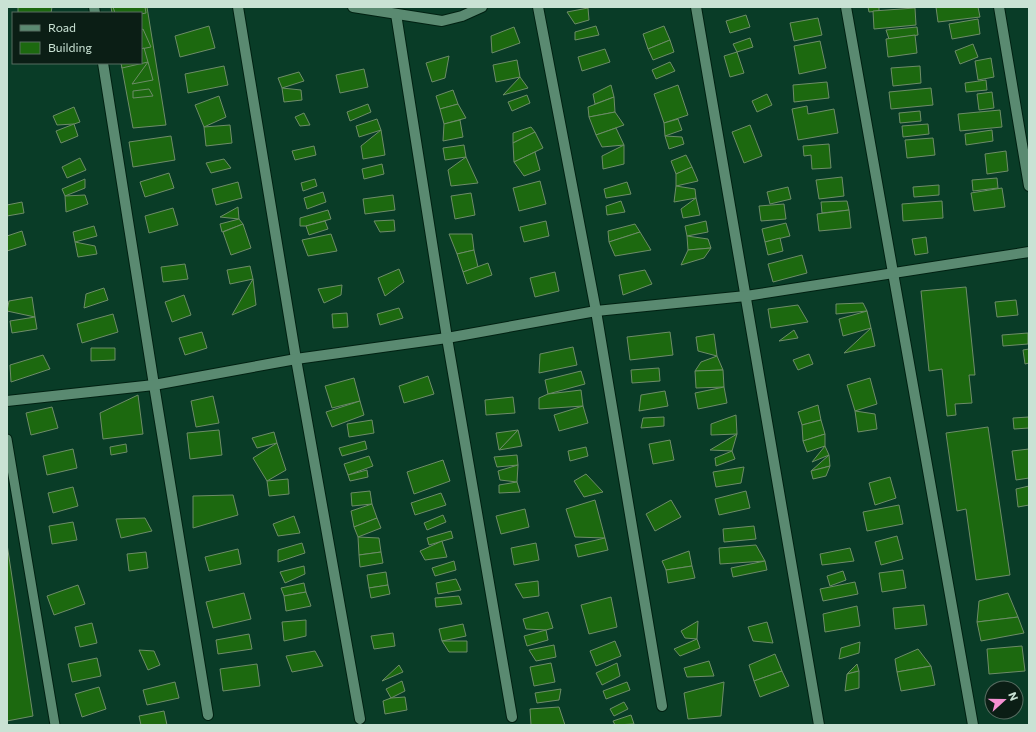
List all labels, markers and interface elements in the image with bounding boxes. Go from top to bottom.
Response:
legend [12,12,142,64]
text: Road [48,20,76,34]
text: Building [48,40,92,54]
north arrow [984,680,1024,720]
text: N [1006,690,1021,702]

